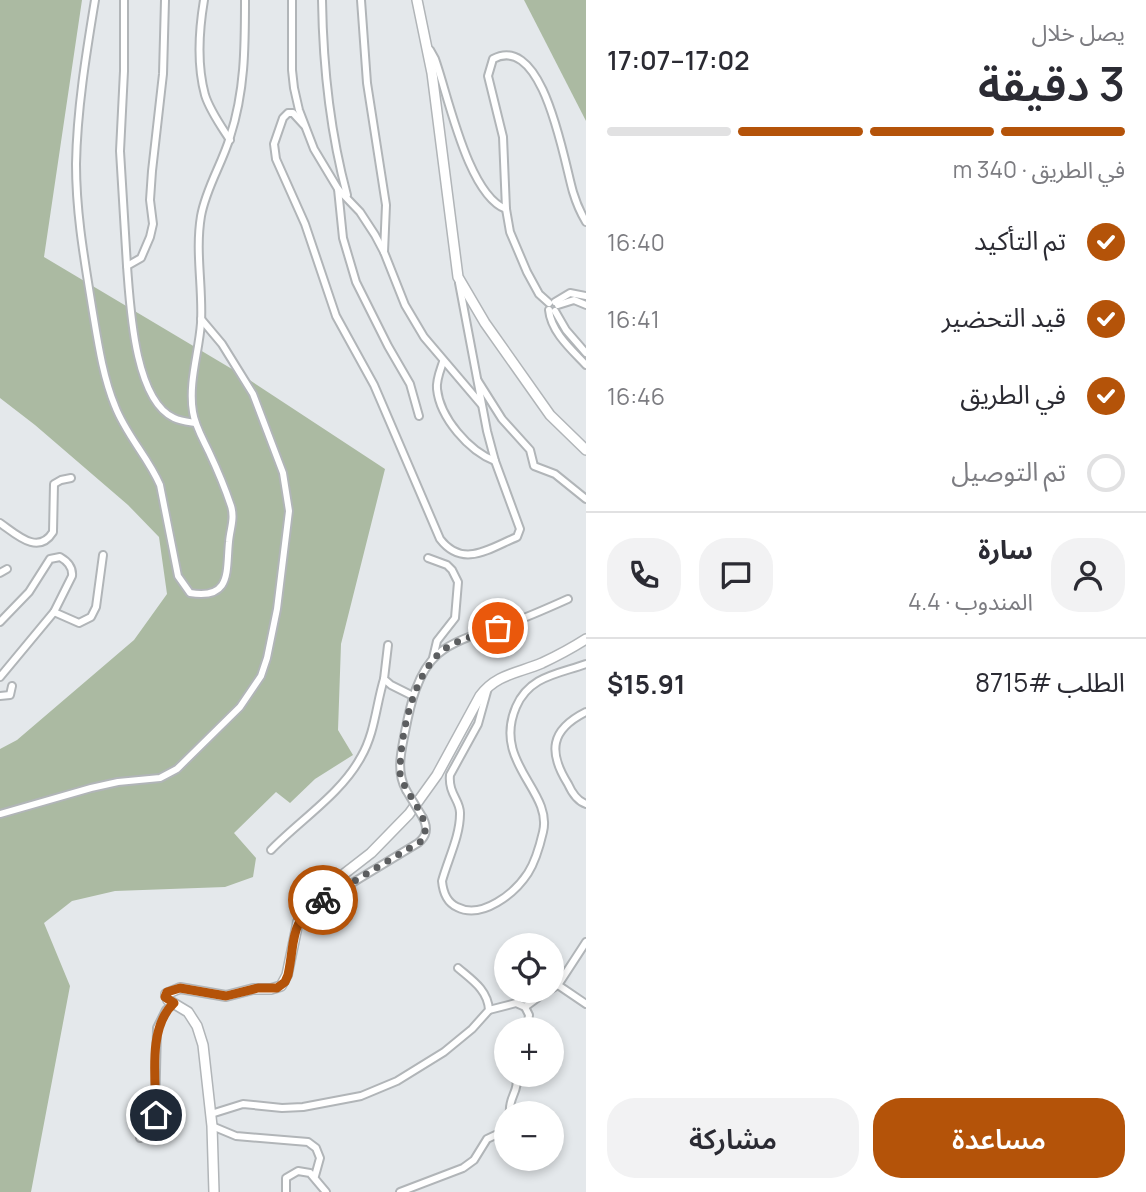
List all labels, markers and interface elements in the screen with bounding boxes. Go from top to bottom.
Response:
text: يصل خلال [1032,16,1125,48]
text: 17:02–17:07 [607,42,750,78]
text: 3 دقيقة [978,52,1125,115]
text: في الطريق · 340 m [953,153,1125,185]
text: تم التأكيد [974,222,1066,258]
icon: check [1087,223,1125,261]
text: 16:40 [607,226,665,258]
text: قيد التحضير [942,299,1066,335]
icon: check [1087,300,1125,338]
text: 16:41 [607,303,660,335]
text: في الطريق [960,376,1066,412]
icon: check [1087,377,1125,415]
text: 16:46 [607,380,665,412]
text: تم التوصيل [951,453,1066,489]
text: سارة [978,531,1033,567]
button: phone [607,538,681,612]
button: chat [699,538,773,612]
button: person [1051,538,1125,612]
text: المندوب · 4.4 [908,585,1033,617]
pin [468,598,528,658]
icon: bag [479,609,517,647]
text: الطلب #8715 [975,664,1125,700]
text: $15.91 [607,666,685,702]
courier [288,865,358,935]
icon: bike [304,881,342,919]
map controls [494,933,564,1171]
button: locate [494,933,564,1003]
button: + [494,1017,564,1087]
pin [126,1085,186,1145]
icon: home [137,1096,175,1134]
button: مشاركة [607,1098,859,1178]
button: مساعدة [873,1098,1125,1178]
button: − [494,1101,564,1171]

